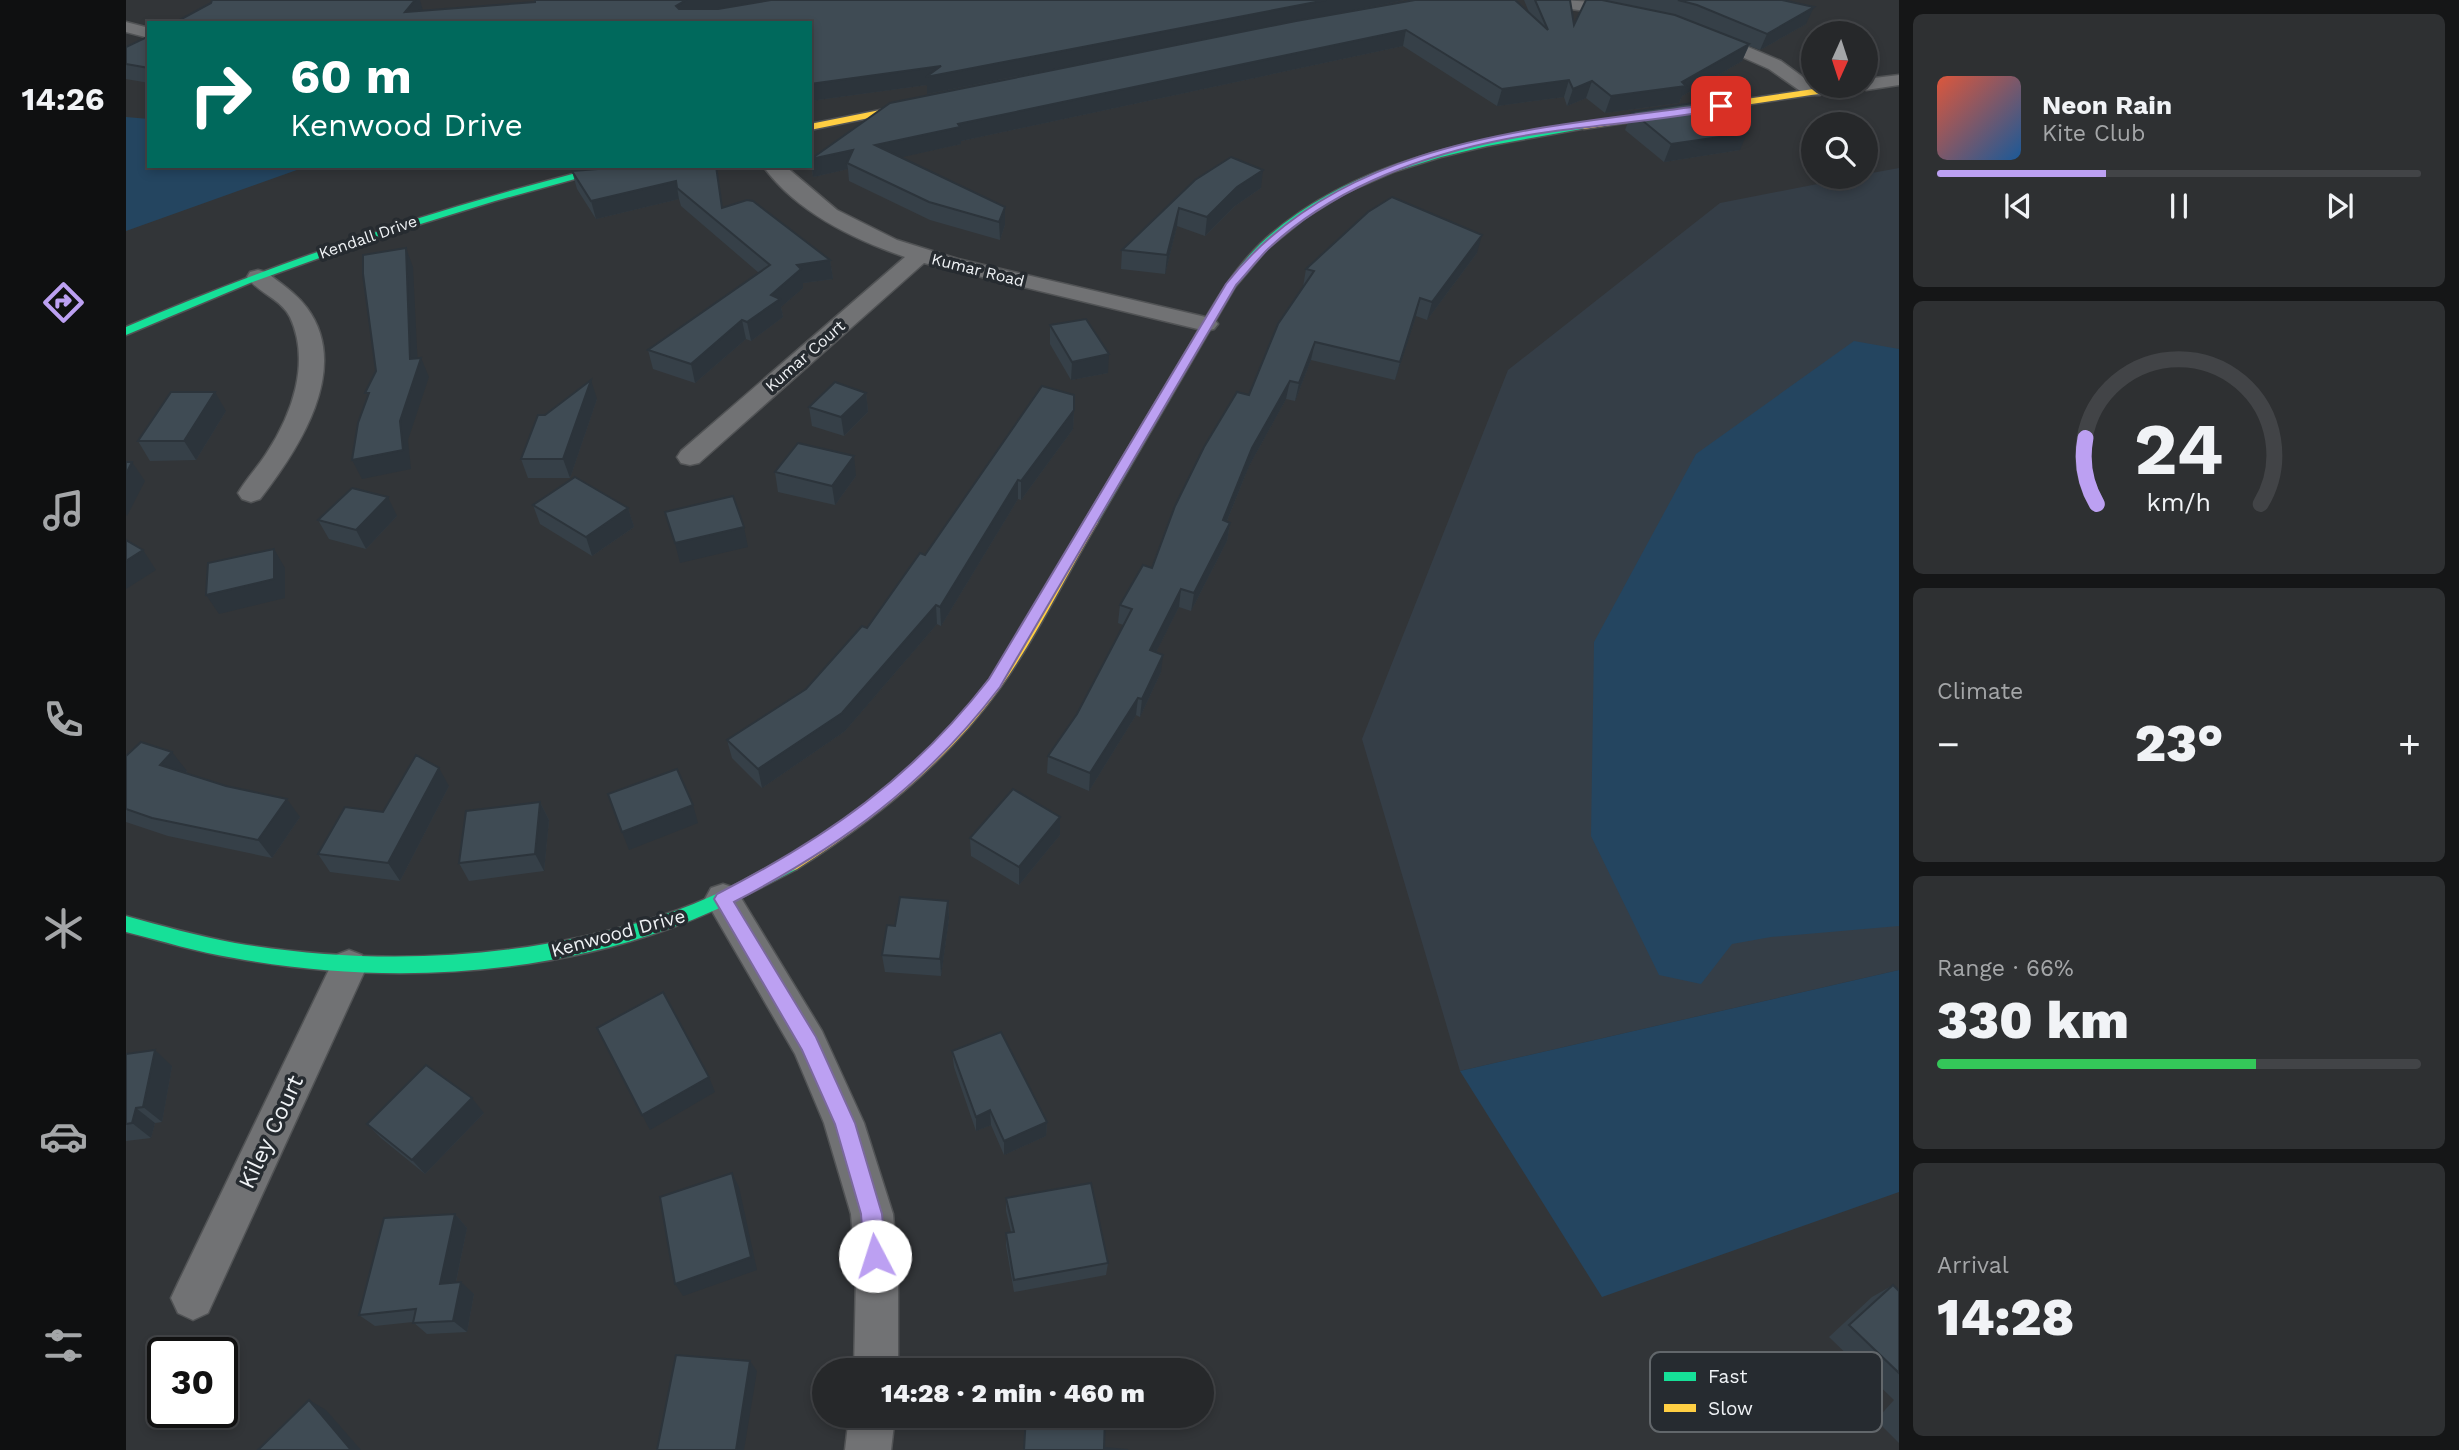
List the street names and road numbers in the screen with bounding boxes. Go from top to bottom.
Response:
street label: Kendall Drive [316,211,420,263]
street label: Kumar Road [930,249,1026,291]
street label: Kumar Court [761,316,849,396]
street label: Kenwood Drive [548,904,688,962]
street label: Kiley Court [233,1071,309,1193]

